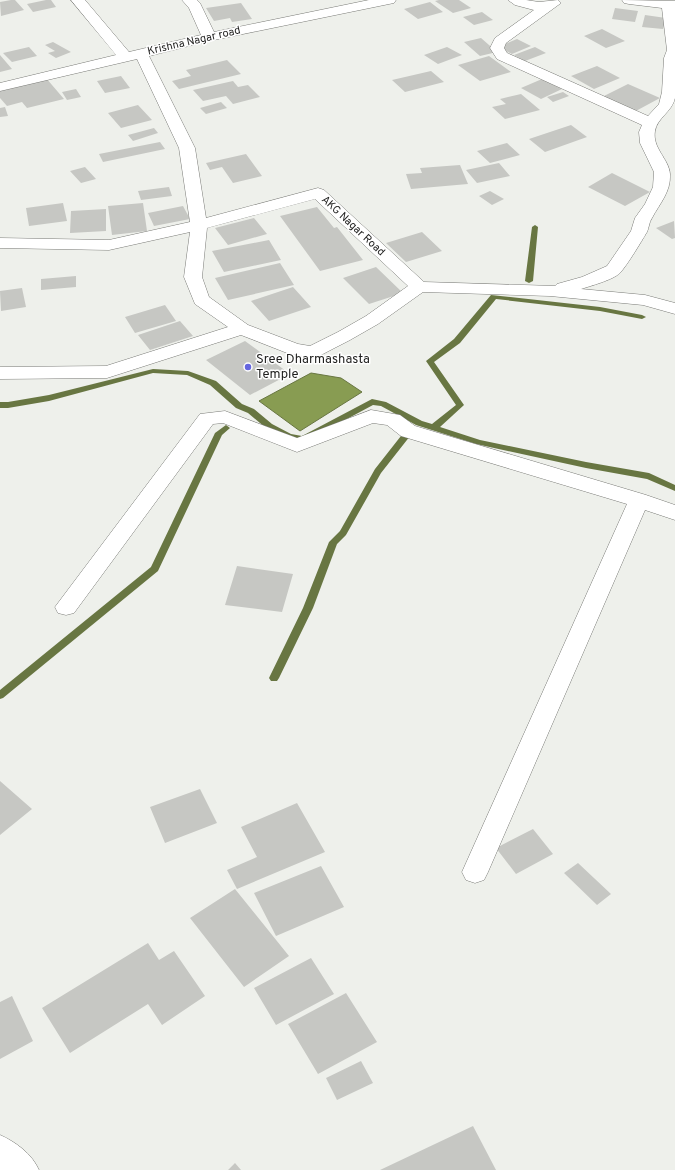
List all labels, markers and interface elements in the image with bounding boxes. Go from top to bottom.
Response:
street label: Krishna Nagar road [146,23,242,59]
street label: AKG Nagar Road [318,193,388,259]
place label: Sree Dharmashasta Temple [256,352,370,383]
marker: Sree Dharmashasta Temple [243,362,253,372]

